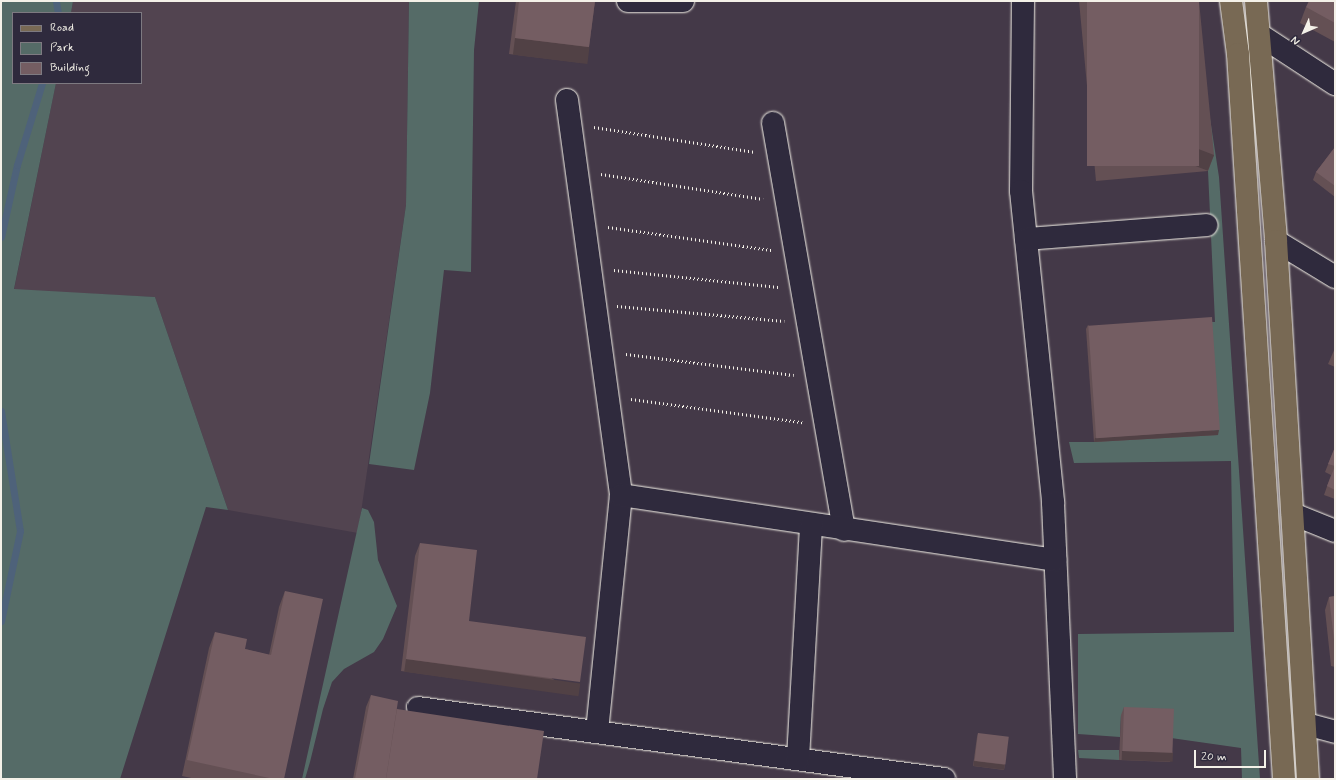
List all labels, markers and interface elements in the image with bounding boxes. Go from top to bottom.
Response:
legend [12,12,142,84]
north arrow [1284,12,1324,52]
text: Road [50,20,74,36]
text: N [1288,33,1303,48]
text: Park [50,40,74,56]
text: Building [50,60,90,76]
scale bar [1196,742,1268,768]
text: 20 m [1201,749,1227,765]

